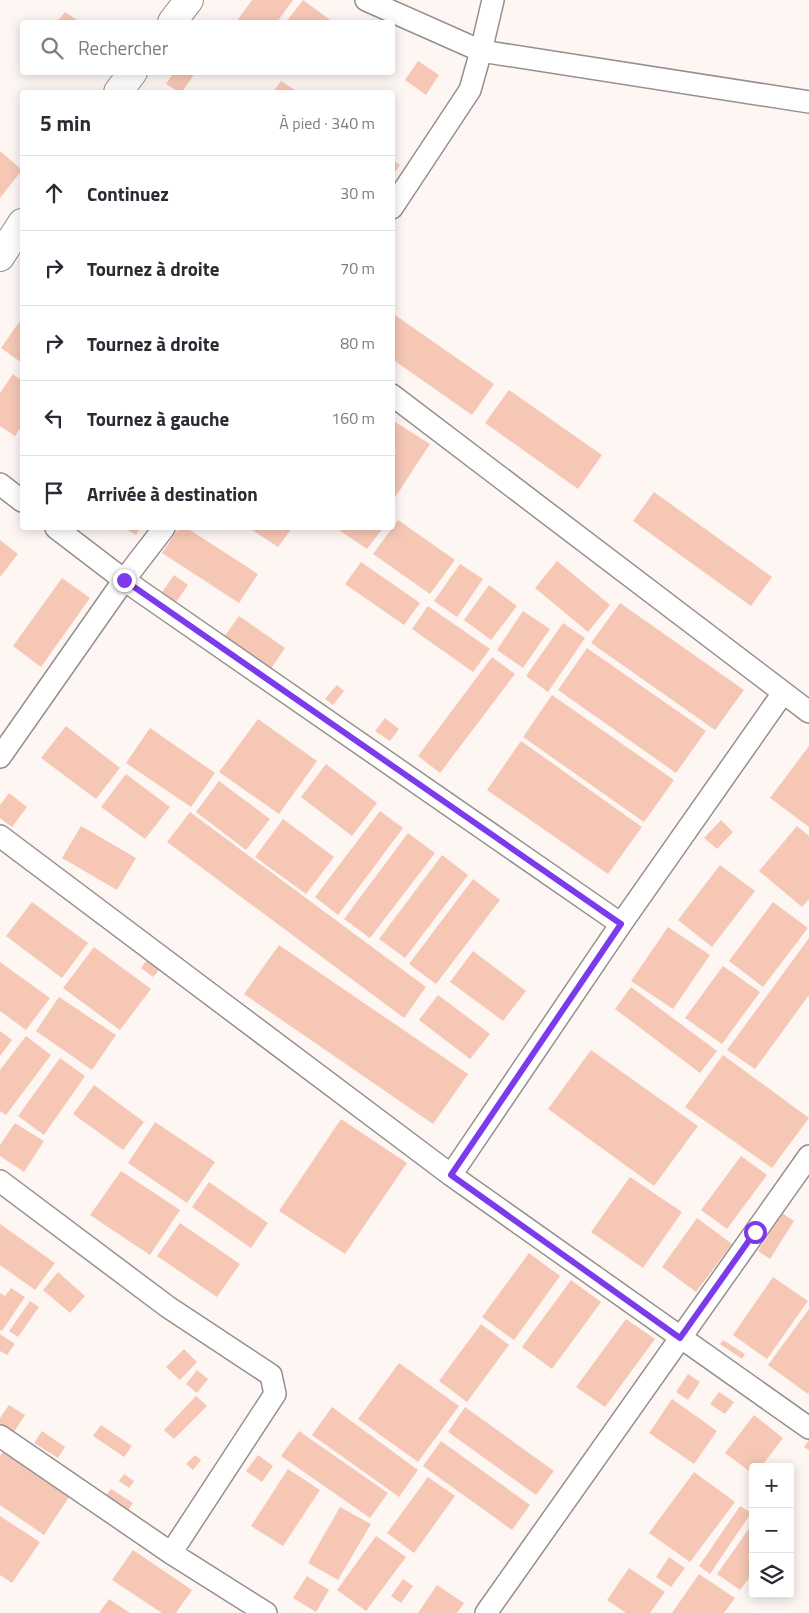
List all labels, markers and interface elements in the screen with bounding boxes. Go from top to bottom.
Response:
search box [20,20,395,75]
text: Rechercher [78,33,168,62]
icon: search [38,34,66,62]
text: 5 min [40,107,91,139]
text: À pied · 340 m [279,111,375,135]
icon: ahead [40,179,68,207]
text: Continuez [87,179,169,208]
text: 30 m [340,181,375,205]
icon: right [40,254,68,282]
text: Tournez à droite [87,254,219,283]
text: 70 m [340,256,375,280]
icon: right [40,329,68,357]
text: Tournez à droite [87,329,219,358]
text: 80 m [340,331,375,355]
icon: left [40,404,68,432]
text: Tournez à gauche [87,404,229,433]
text: 160 m [331,406,375,430]
icon: arrive [40,479,68,507]
text: Arrivée à destination [87,479,258,508]
route end [113,569,136,592]
route start [744,1221,767,1244]
map controls [749,1463,794,1598]
button: + [749,1463,794,1508]
button: − [749,1508,794,1553]
button: layers [749,1553,794,1598]

